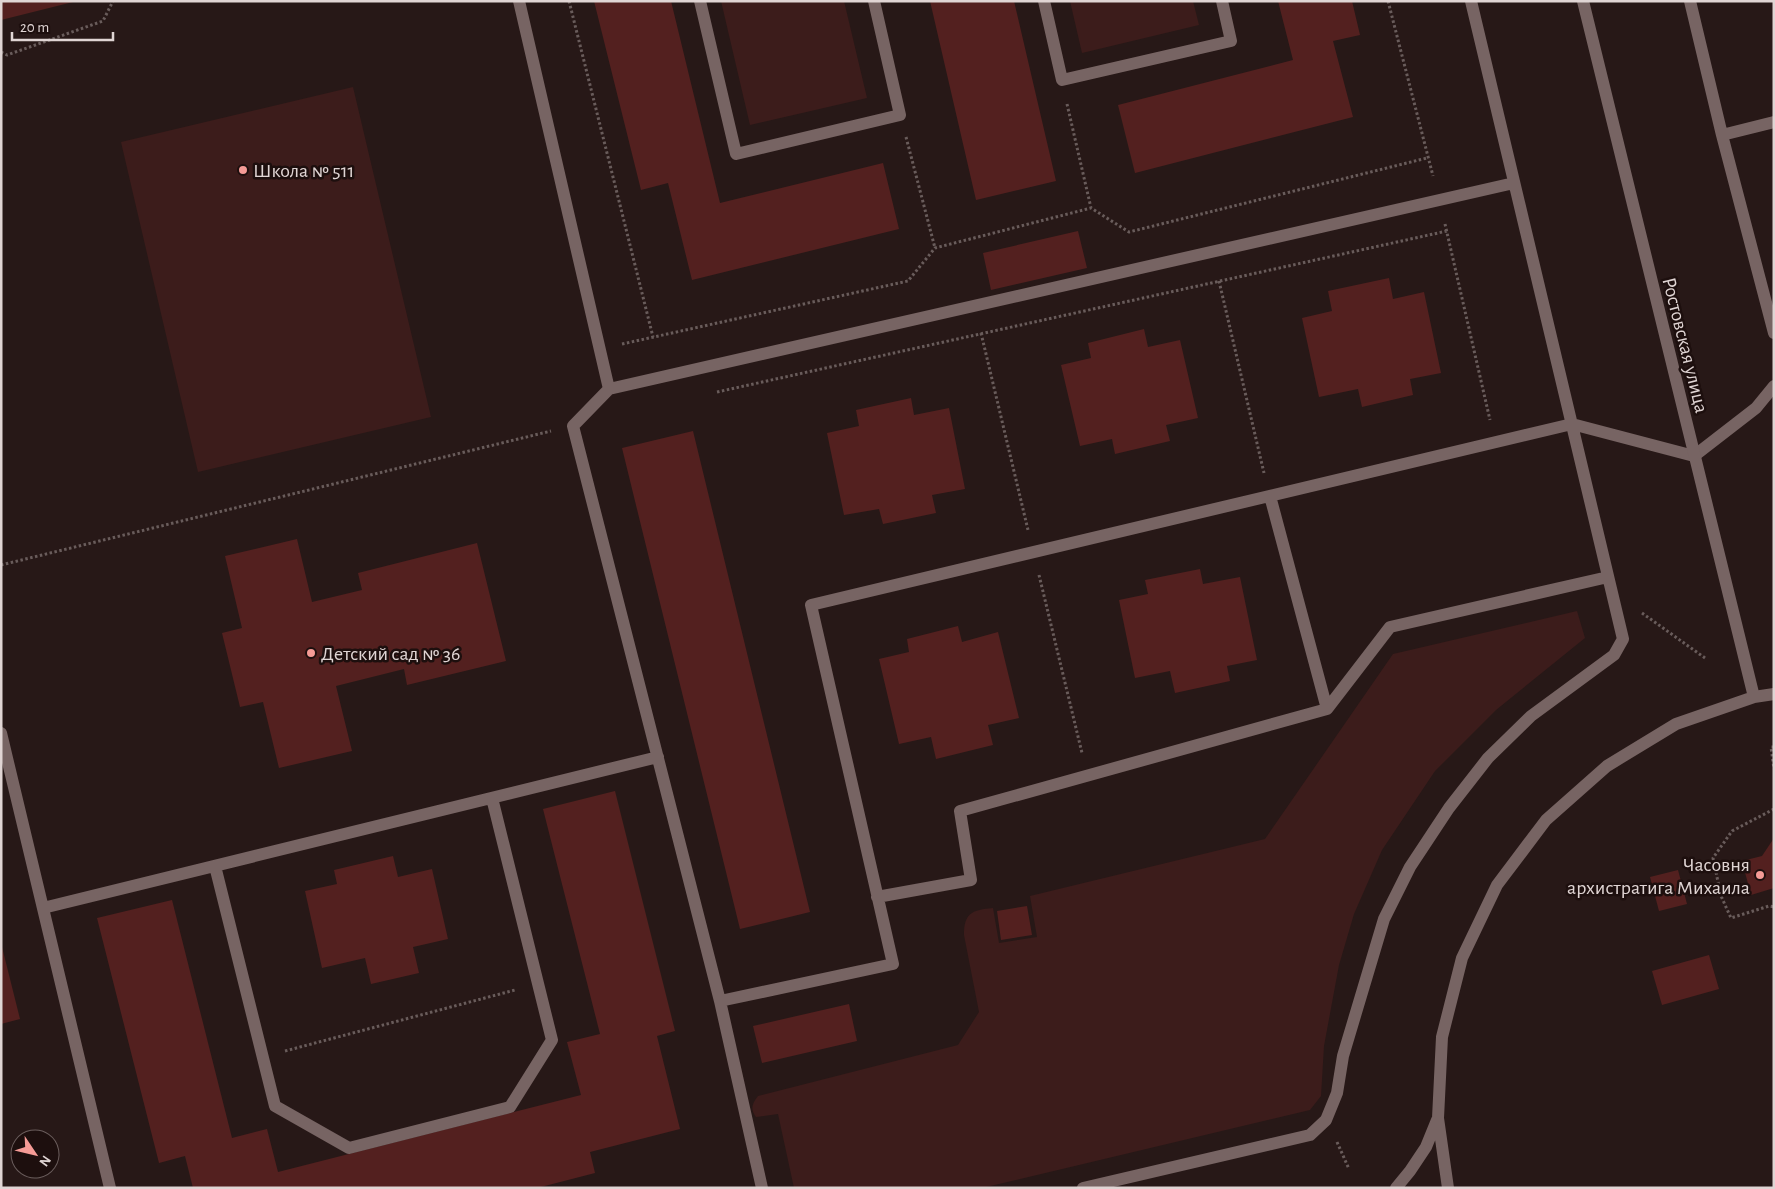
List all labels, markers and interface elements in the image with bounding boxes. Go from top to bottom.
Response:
scale bar [12,10,114,42]
text: 20 m [20,20,49,35]
place label: Школа № 511 [253,161,354,181]
marker: Школа № 511 [237,164,249,176]
street label: Ростовская улица [1658,275,1712,415]
place label: Детский сад № 36 [321,644,460,664]
marker: Детский сад № 36 [305,647,317,659]
place label: Часовня архистратига Михаила [1567,855,1750,898]
marker: Часовня архистратига Михаила [1754,869,1766,881]
north arrow [10,1129,60,1179]
text: N [36,1153,53,1169]

